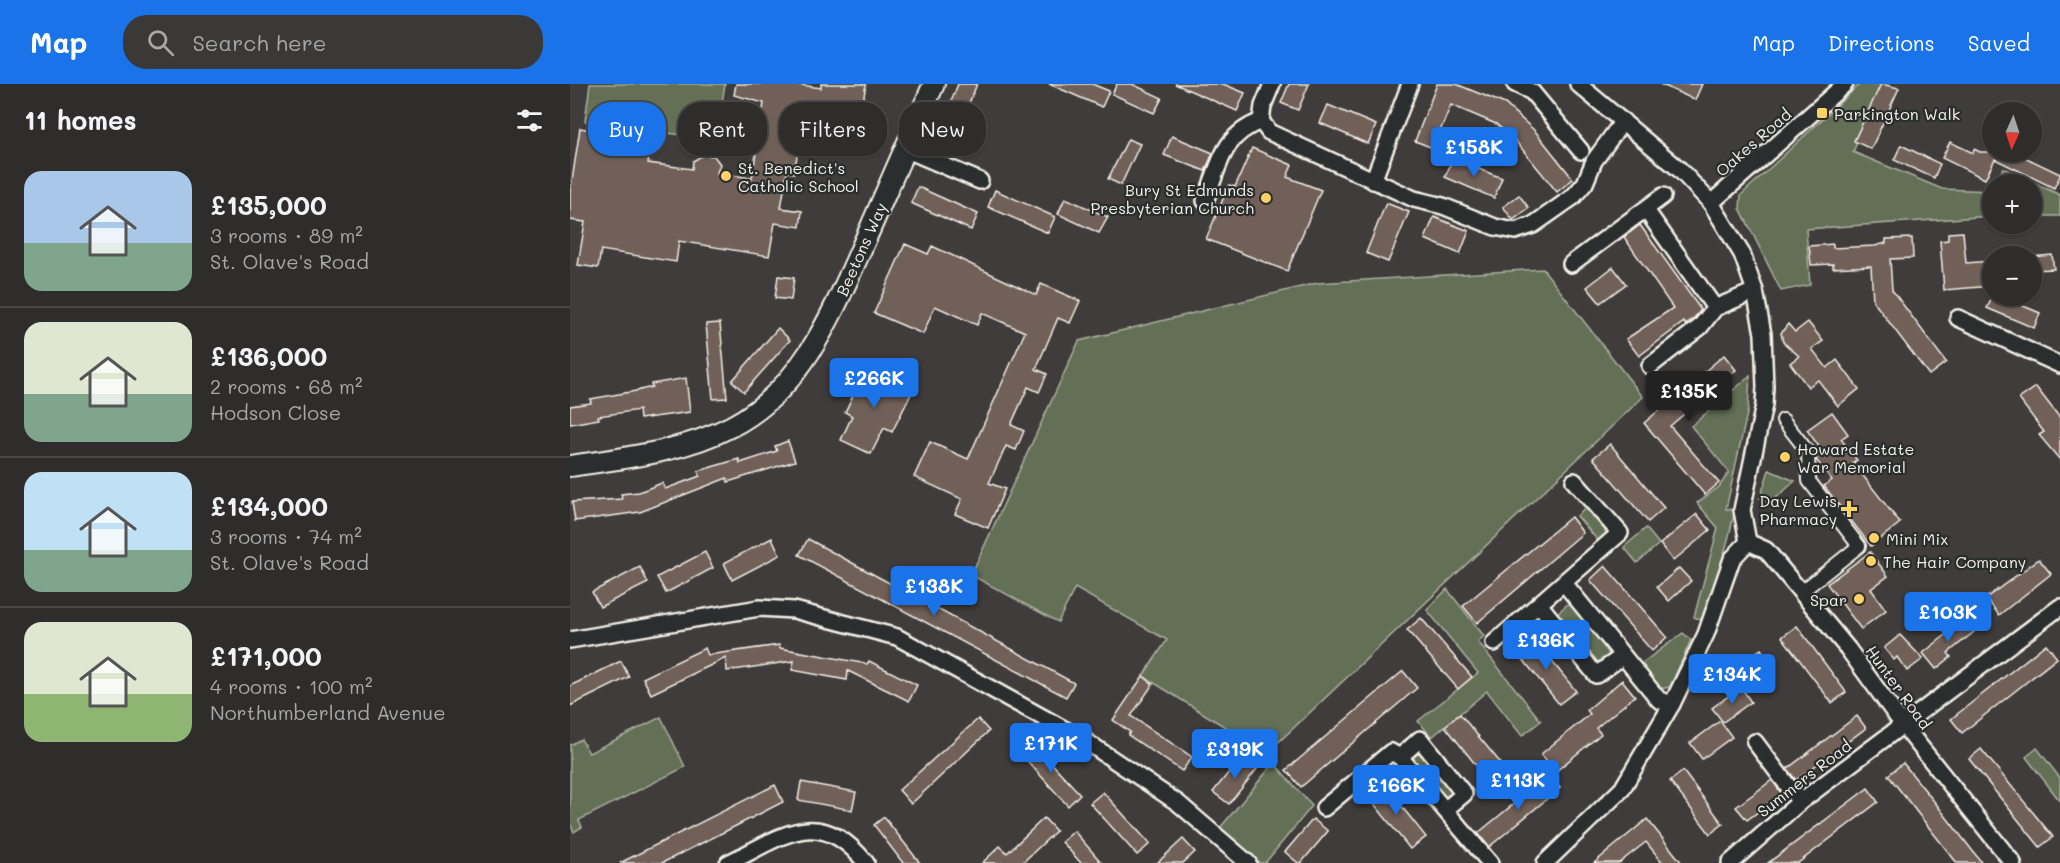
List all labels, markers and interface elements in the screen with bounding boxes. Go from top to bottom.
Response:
search box [123,15,543,69]
text: Map [30,24,87,60]
icon: search [144,26,177,59]
text: Search here [192,28,326,57]
text: Map [1752,29,1795,56]
text: Directions [1828,29,1935,56]
text: Saved [1968,29,2030,56]
chip: Buy [588,102,666,156]
chip: Rent [678,102,767,156]
chip: Filters [779,102,887,156]
chip: New [899,102,986,156]
north arrow [1982,102,2042,162]
map controls [1982,102,2042,306]
text: 11 homes [24,103,137,137]
street label: Oakes Road [1711,103,1795,181]
place label: Parkington Walk [1834,103,1960,124]
icon: filters [513,104,546,137]
marker: Parkington Walk [1815,106,1829,120]
pin: £158K [1432,127,1516,178]
text: £158K [1445,133,1503,159]
place label: St. Benedict's Catholic School [738,157,859,196]
marker: St. Benedict's Catholic School [719,169,733,183]
button: + [1982,174,2042,234]
place label: Bury St Edmunds Presbyterian Church [1090,179,1254,218]
text: £135,000 [210,188,327,222]
marker: Bury St Edmunds Presbyterian Church [1259,191,1273,205]
icon: home [72,195,144,267]
street label: Beetons Way [831,199,891,299]
text: 3 rooms · 89 m² [210,222,363,248]
button: − [1982,246,2042,306]
text: St. Olave's Road [210,248,369,274]
text: £136,000 [210,339,327,373]
icon: home [72,346,144,418]
pin: £266K [832,358,916,409]
text: £266K [844,364,904,390]
pin: £135K [1647,371,1731,422]
text: 2 rooms · 68 m² [210,373,363,399]
text: £135K [1660,377,1718,403]
text: Hodson Close [210,399,341,425]
place label: Howard Estate War Memorial [1797,438,1914,477]
marker: Howard Estate War Memorial [1778,450,1792,464]
text: £134,000 [210,489,328,523]
place label: Day Lewis Pharmacy [1759,490,1837,529]
icon: home [72,496,144,568]
marker: Day Lewis Pharmacy [1842,502,1856,516]
text: 3 rooms · 74 m² [210,523,362,549]
place label: Mini Mix [1886,528,1948,549]
marker: Mini Mix [1867,531,1881,545]
text: St. Olave's Road [210,549,369,575]
place label: The Hair Company [1883,551,2026,572]
marker: The Hair Company [1864,554,1878,568]
pin: £138K [892,566,976,617]
text: £138K [905,572,963,598]
place label: Spar [1810,589,1847,610]
marker: Spar [1852,592,1866,606]
pin: £103K [1906,592,1990,643]
text: £103K [1918,598,1978,624]
pin: £136K [1504,620,1588,671]
text: £136K [1517,626,1575,652]
text: £171,000 [210,639,322,673]
street label: Hunter Road [1861,641,1937,733]
icon: home [72,646,144,718]
pin: £134K [1690,654,1774,705]
text: £134K [1702,660,1762,686]
text: 4 rooms · 100 m² [210,673,373,699]
text: Northumberland Avenue [210,699,446,725]
pin: £171K [1009,723,1093,774]
text: £171K [1024,729,1078,755]
pin: £319K [1193,729,1277,780]
text: £319K [1206,735,1264,761]
street label: Summers Road [1753,735,1855,821]
pin: £113K [1476,760,1560,811]
pin: £166K [1354,765,1438,816]
text: £113K [1490,766,1546,792]
text: £166K [1367,771,1425,797]

